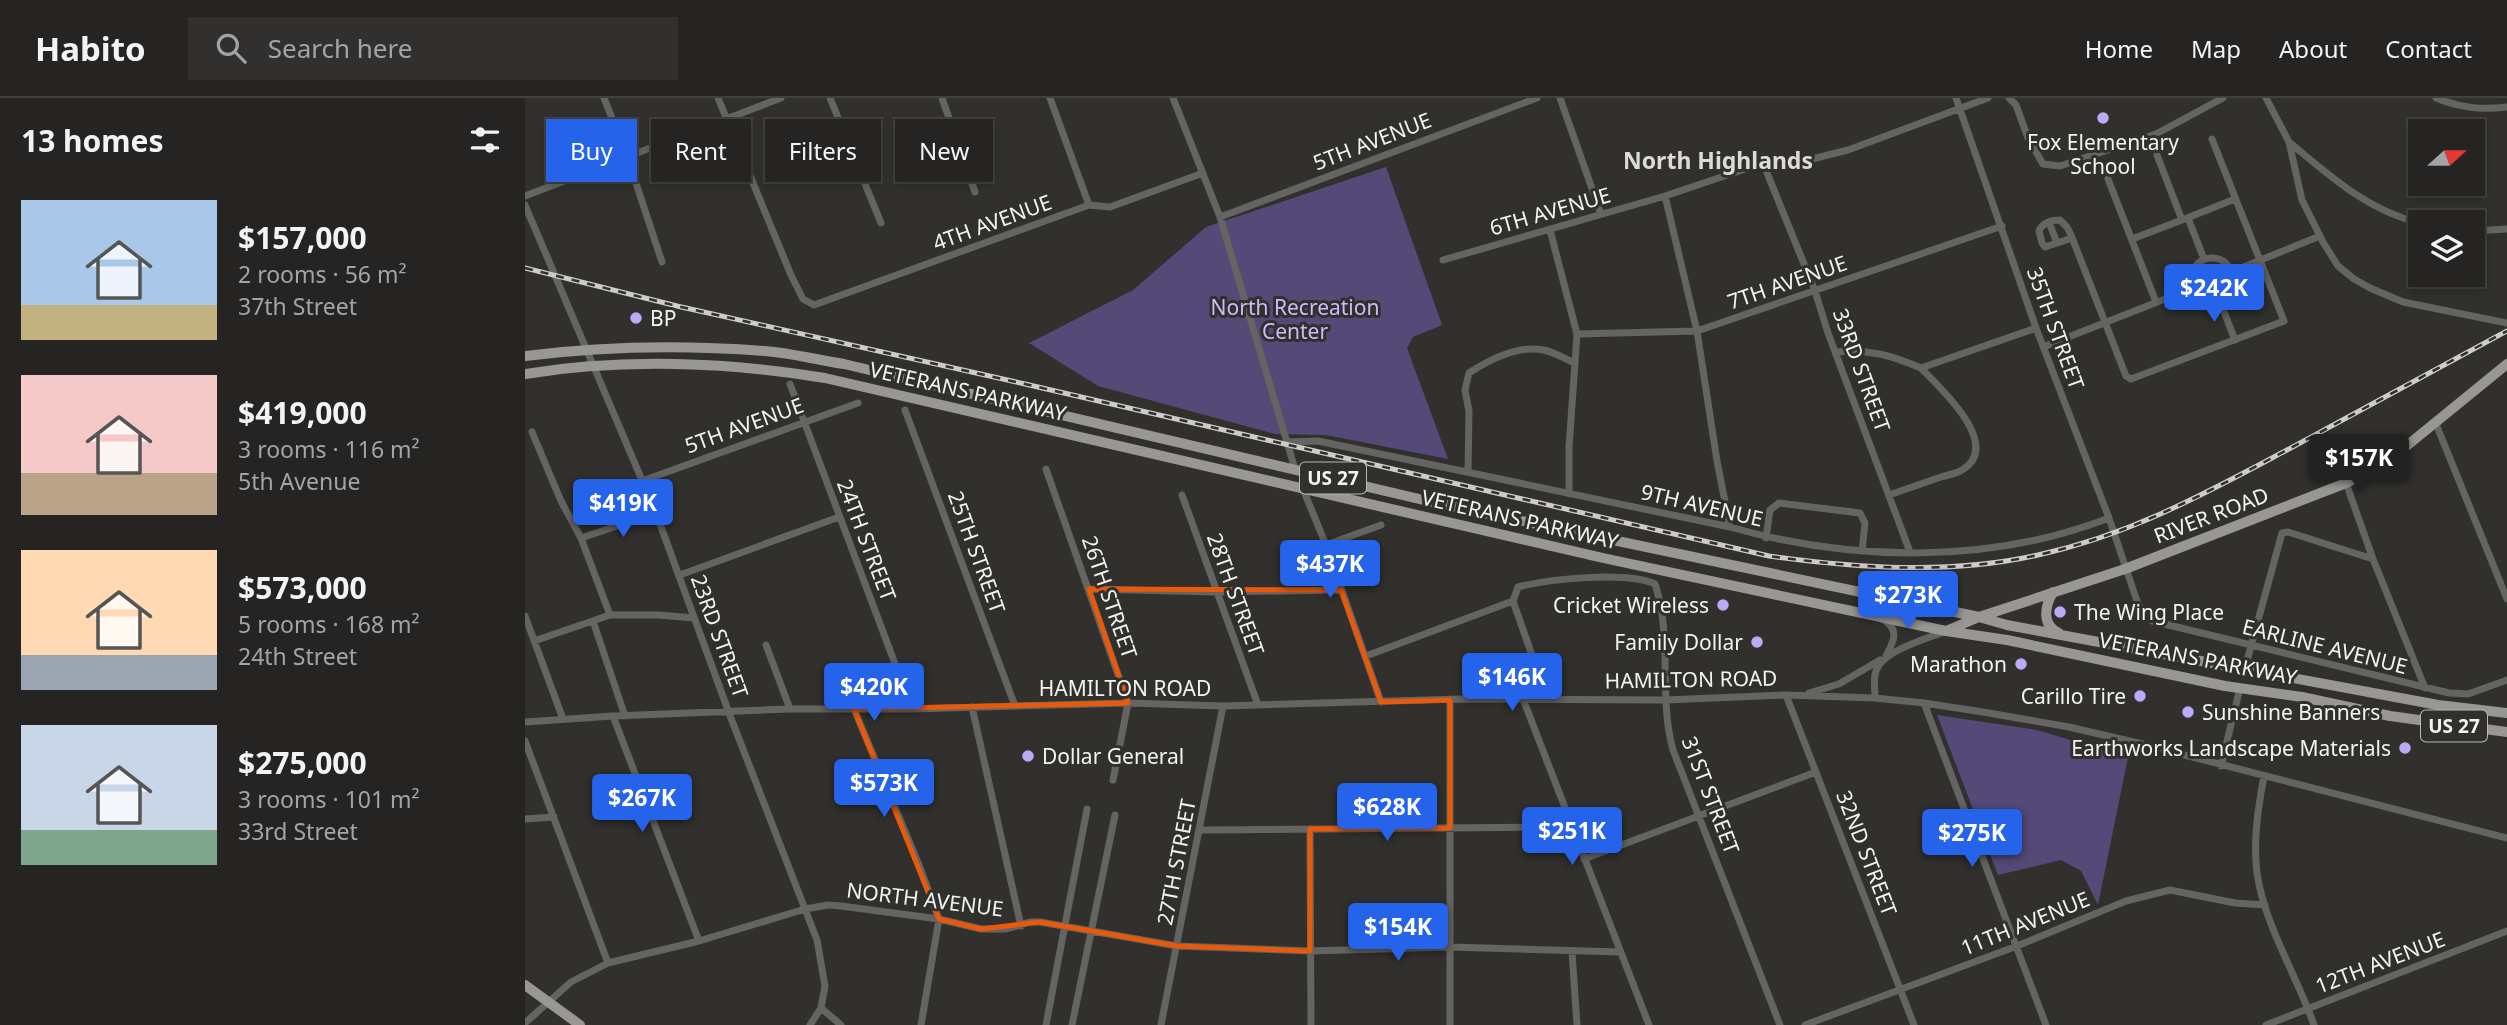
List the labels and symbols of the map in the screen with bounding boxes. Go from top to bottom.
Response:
street label: 5TH AVENUE [1309,106,1435,176]
marker: Fox Elementary School [2095,110,2111,126]
north arrow [2408,119,2485,196]
place label: Fox Elementary School [2027,128,2179,180]
district label: North Highlands [1623,144,1813,176]
street label: 6TH AVENUE [1486,180,1614,242]
street label: 4TH AVENUE [929,188,1055,256]
street label: 7TH AVENUE [1724,248,1850,316]
street label: 35TH STREET [2021,263,2091,393]
pin: $242K [2165,264,2263,324]
park label: North Recreation Center [1211,293,1379,345]
place label: BP [650,304,676,332]
street label: 33RD STREET [1827,305,1897,436]
marker: BP [628,310,644,326]
street label: VETERANS PARKWAY [867,355,1069,427]
street label: 5TH AVENUE [681,391,807,459]
pin: $157K [2310,434,2408,494]
road number: US 27 [1300,462,1366,494]
street label: 24TH STREET [831,475,903,605]
street label: 9TH AVENUE [1638,477,1766,533]
pin: $419K [574,480,672,539]
street label: RIVER ROAD [2150,480,2272,550]
street label: VETERANS PARKWAY [1419,483,1621,555]
street label: 25TH STREET [942,487,1012,617]
street label: 28TH STREET [1201,529,1271,659]
street label: 26TH STREET [1076,532,1144,662]
pin: $437K [1281,540,1379,600]
street label: 23RD STREET [685,571,755,702]
pin: $273K [1859,572,1957,631]
place label: Cricket Wireless [1553,591,1709,619]
marker: Cricket Wireless [1715,597,1731,613]
place label: The Wing Place [2074,598,2224,626]
marker: The Wing Place [2052,604,2068,620]
street label: EARLINE AVENUE [2240,612,2410,680]
street label: VETERANS PARKWAY [2097,625,2299,691]
place label: Family Dollar [1614,628,1743,656]
marker: Family Dollar [1749,634,1765,650]
place label: Marathon [1910,650,2007,678]
pin: $146K [1463,654,1561,713]
marker: Marathon [2013,656,2029,672]
street label: HAMILTON ROAD [1604,663,1778,695]
pin: $420K [825,664,923,723]
street label: HAMILTON ROAD [1039,674,1211,702]
place label: Carillo Tire [2021,682,2126,710]
marker: Carillo Tire [2132,688,2148,704]
place label: Sunshine Banners [2202,698,2380,726]
marker: Sunshine Banners [2180,704,2196,720]
road number: US 27 [2421,710,2487,741]
street label: 31ST STREET [1676,732,1746,858]
place label: Earthworks Landscape Materials [2071,734,2391,762]
marker: Earthworks Landscape Materials [2397,740,2413,756]
place label: Dollar General [1042,742,1184,770]
marker: Dollar General [1020,748,1036,764]
pin: $573K [835,760,933,819]
pin: $267K [593,774,691,834]
pin: $628K [1338,784,1436,843]
street label: 32ND STREET [1830,786,1904,920]
street label: 27TH STREET [1150,796,1202,928]
pin: $251K [1523,808,1621,867]
pin: $275K [1923,810,2021,869]
street label: NORTH AVENUE [845,875,1005,923]
street label: 11TH AVENUE [1956,884,2094,962]
pin: $154K [1349,904,1447,963]
street label: 12TH AVENUE [2311,924,2449,1000]

